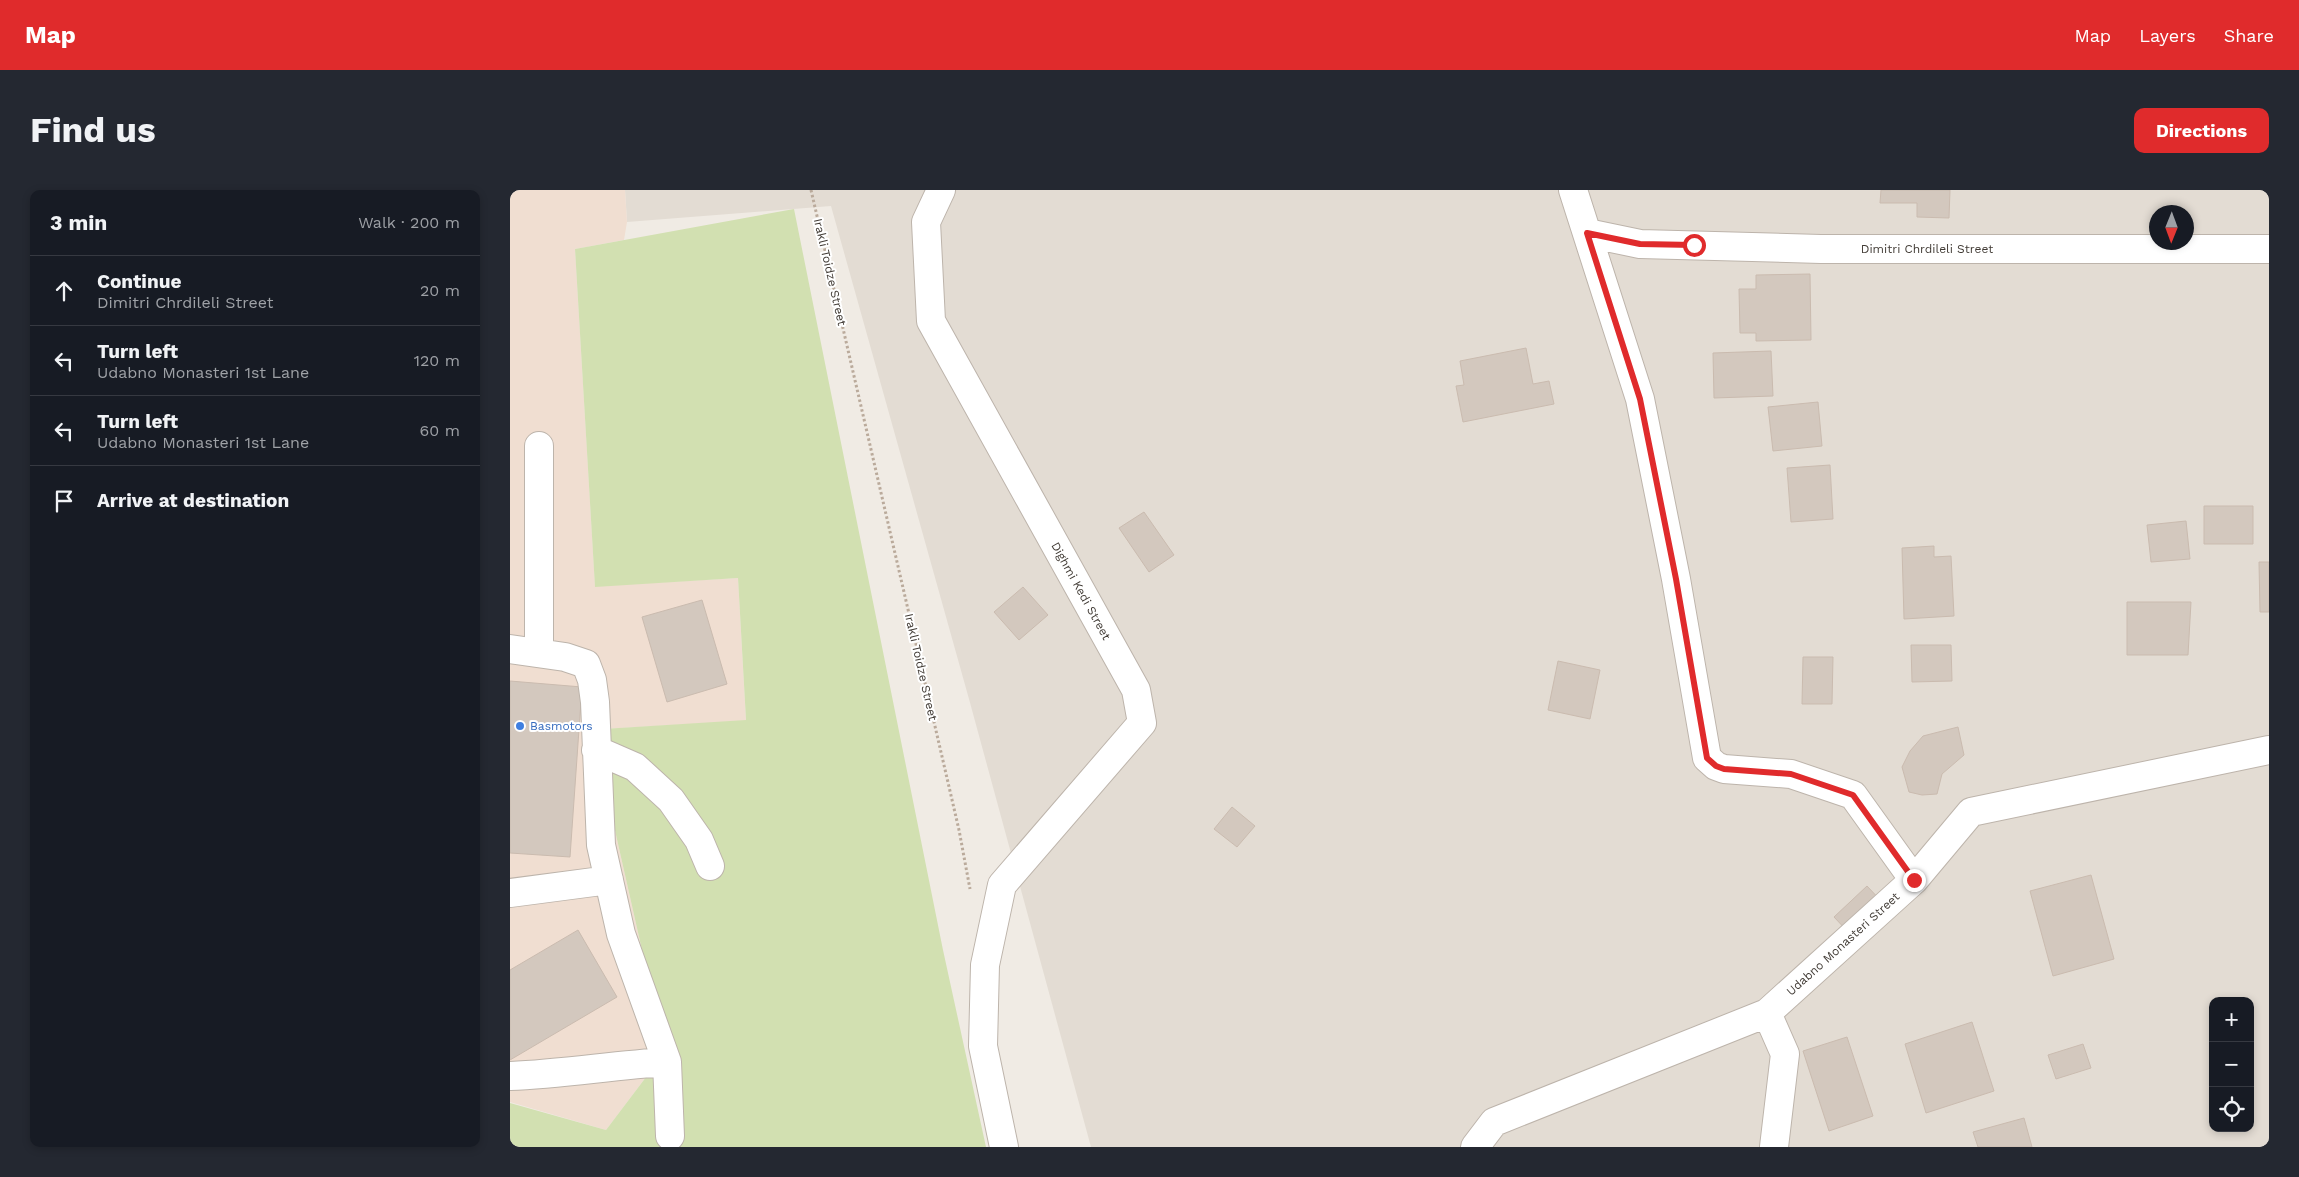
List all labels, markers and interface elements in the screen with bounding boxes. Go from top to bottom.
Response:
text: Map [25,21,76,49]
text: Map [2074,25,2111,46]
text: Layers [2139,25,2196,46]
text: Share [2224,25,2274,46]
button: Directions [2134,108,2269,153]
text: Find us [30,109,156,151]
north arrow [2149,205,2194,250]
text: 3 min [50,210,107,235]
text: Walk · 200 m [358,213,460,232]
street label: Irakli Toidze Street [811,217,849,327]
route start [1683,234,1706,257]
street label: Dimitri Chrdileli Street [1861,242,1993,256]
text: Continue [97,270,181,293]
icon: ahead [50,277,78,305]
text: 20 m [420,281,460,300]
text: Dimitri Chrdileli Street [97,293,274,312]
text: Turn left [97,340,178,363]
icon: left [50,347,78,375]
text: 120 m [414,351,460,370]
text: Udabno Monasteri 1st Lane [97,363,309,382]
text: Turn left [97,410,178,433]
icon: left [50,417,78,445]
text: 60 m [420,421,460,440]
text: Udabno Monasteri 1st Lane [97,433,309,452]
icon: arrive [50,487,78,515]
text: Arrive at destination [97,489,289,512]
street label: Dighmi Kedi Street [1048,540,1114,642]
street label: Irakli Toidze Street [902,612,940,722]
place label: Basmotors [530,719,593,733]
marker: Basmotors [514,720,526,732]
route end [1903,869,1926,892]
street label: Udabno Monasteri Street [1784,890,1902,998]
map controls [2209,997,2254,1132]
button: + [2209,997,2254,1042]
button: − [2209,1042,2254,1087]
button: locate [2209,1087,2254,1132]

